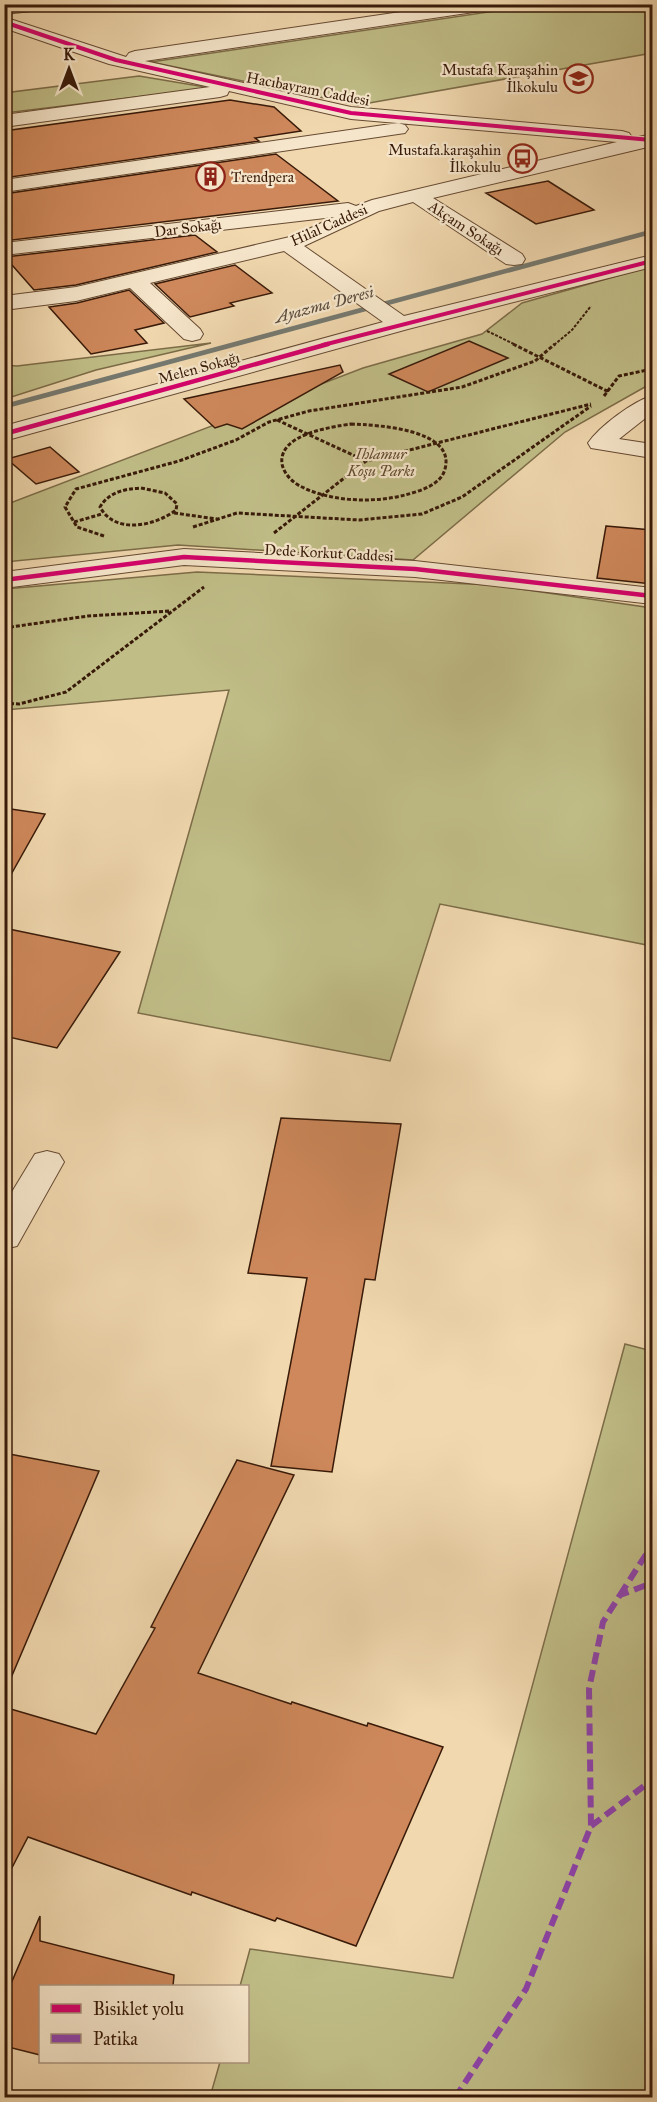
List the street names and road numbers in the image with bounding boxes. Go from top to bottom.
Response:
street label: Hacıbayram Caddesi [245,68,371,110]
street label: Akçam Sokağı [424,196,507,259]
street label: Hilal Caddesi [288,200,370,250]
street label: Dar Sokağı [153,215,223,241]
street label: Melen Sokağı [156,348,242,388]
street label: Dede Korkut Caddesi [264,541,394,565]

